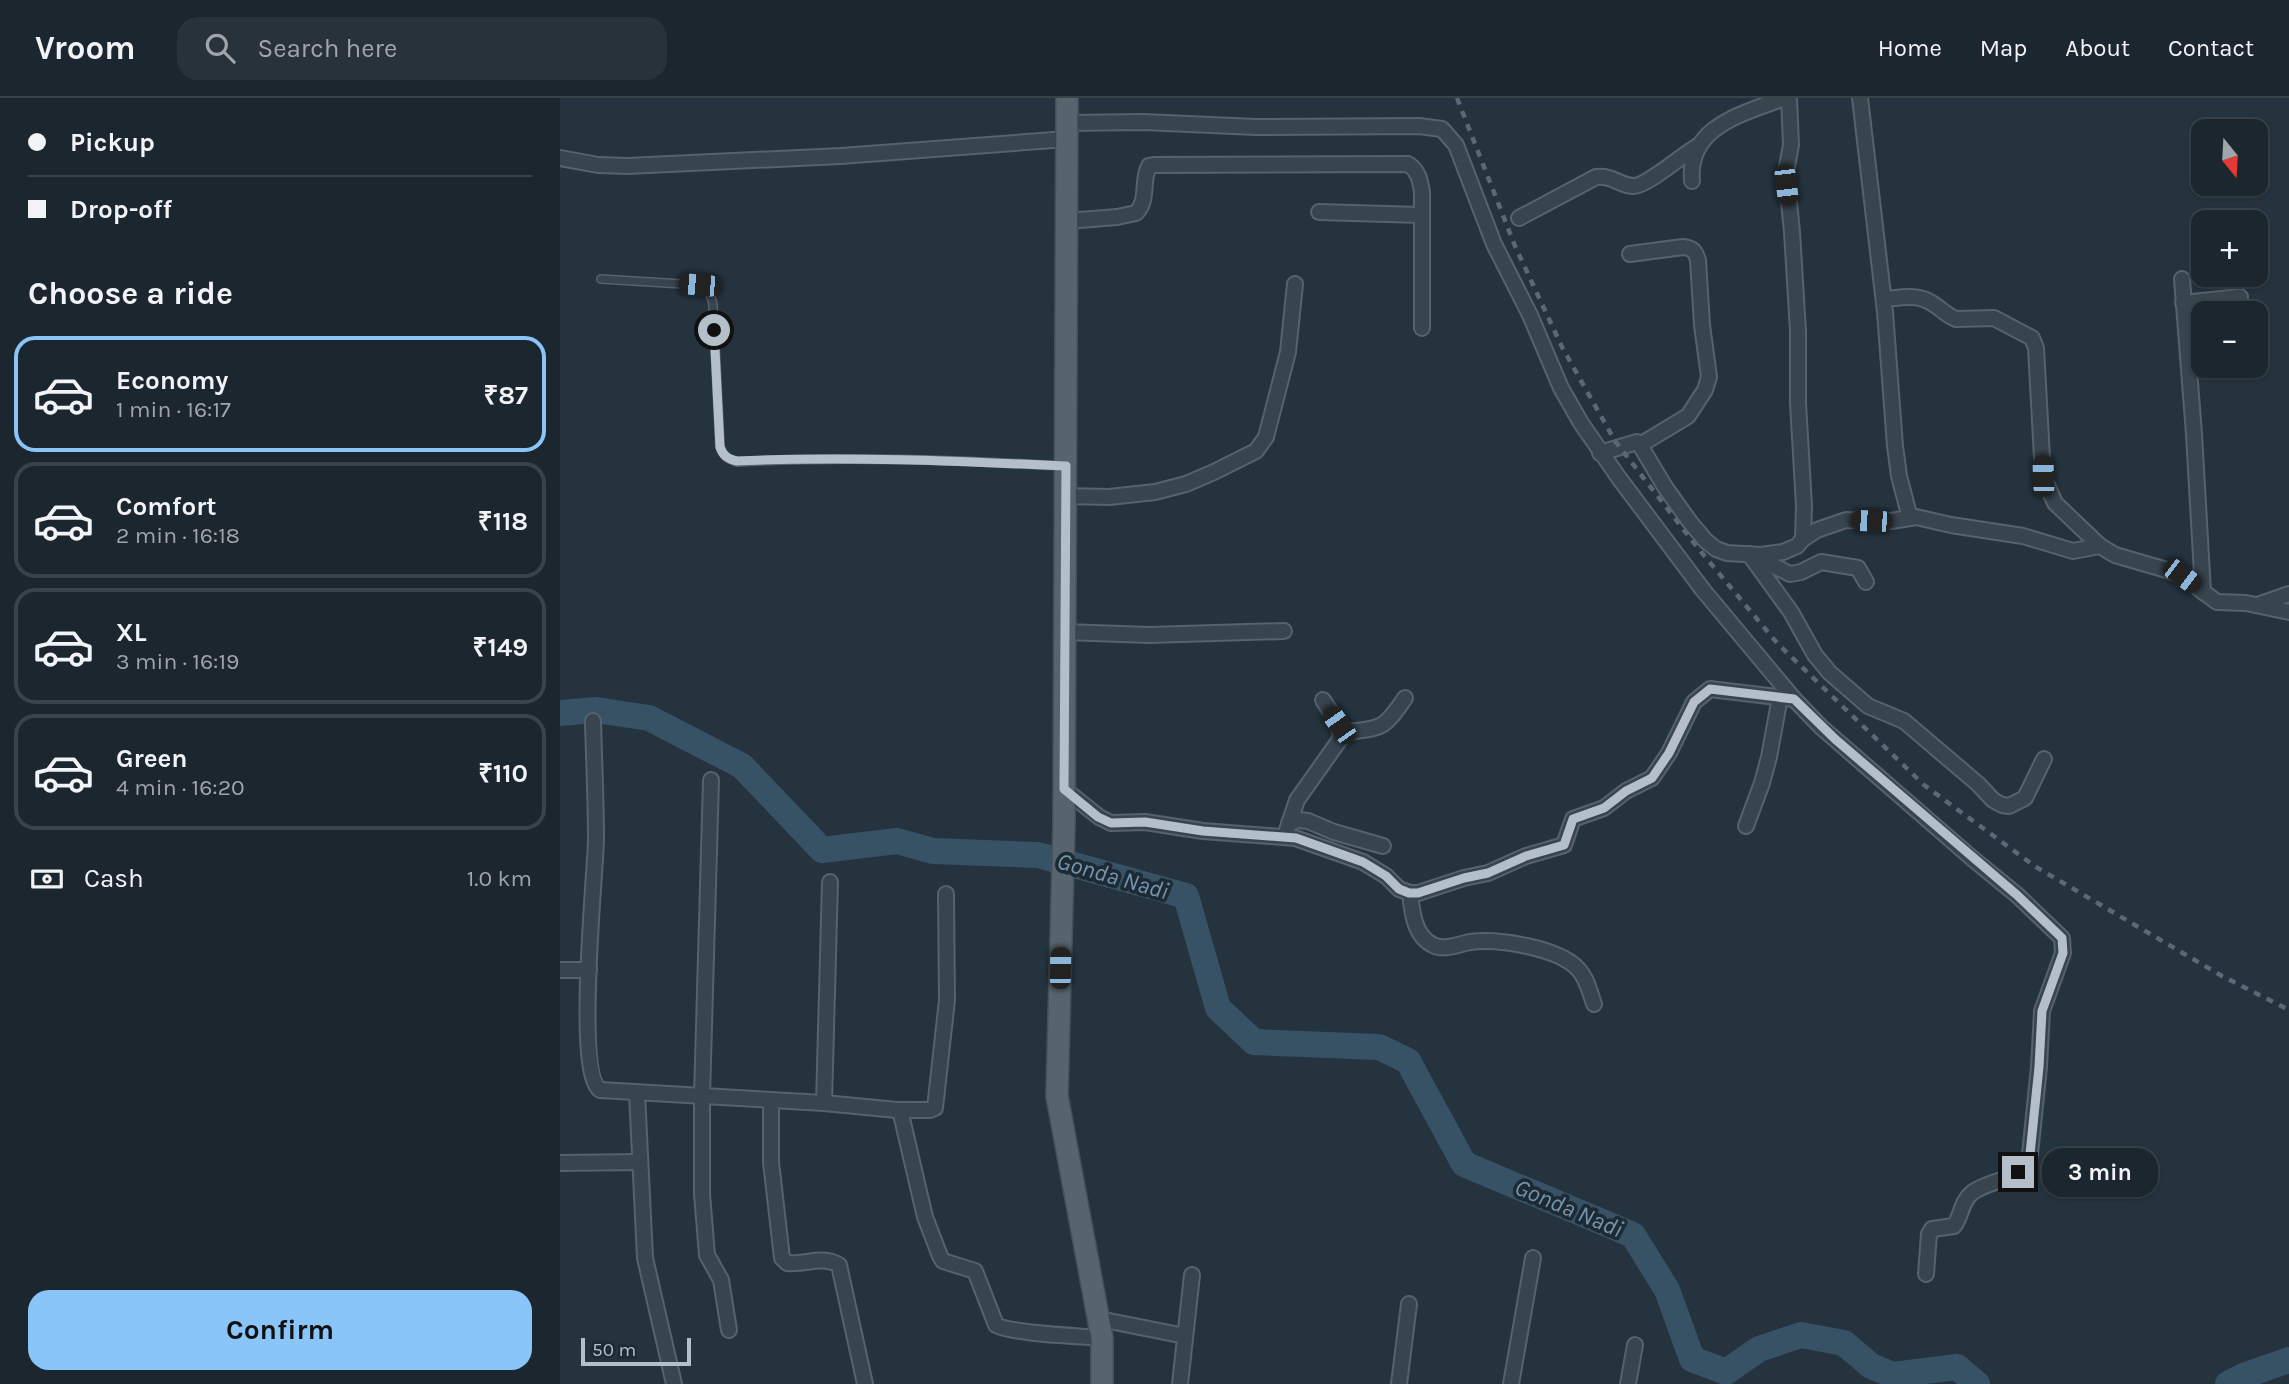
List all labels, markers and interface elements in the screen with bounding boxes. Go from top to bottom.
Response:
search box [177,17,667,80]
text: Vroom [35,29,135,67]
icon: search [201,29,239,67]
text: Search here [257,33,397,64]
text: Home [1878,34,1942,62]
text: Map [1980,34,2027,62]
text: About [2065,34,2130,62]
text: Contact [2168,34,2254,62]
north arrow [2191,119,2268,196]
map controls [2191,119,2268,378]
text: Pickup [70,127,155,158]
car [1774,163,1799,207]
text: Drop-off [70,194,172,225]
button: + [2191,210,2268,287]
car [678,273,721,297]
text: Choose a ride [28,275,233,312]
button: − [2191,301,2268,378]
route start [698,314,730,346]
icon: car [32,363,95,426]
text: Economy [116,365,228,396]
text: ₹87 [483,380,528,411]
text: 1 min · 16:17 [116,396,231,423]
car [2032,455,2055,497]
icon: car [32,489,95,552]
text: Comfort [116,491,217,522]
text: ₹118 [478,506,528,537]
car [1850,510,1893,532]
text: 2 min · 16:18 [116,522,240,549]
car [2159,555,2206,597]
icon: car [32,615,95,678]
text: XL [116,617,147,648]
text: ₹149 [473,632,528,663]
text: 3 min · 16:19 [116,648,239,675]
car [1319,702,1360,748]
icon: car [32,741,95,804]
text: Green [116,743,188,774]
text: ₹110 [478,758,528,789]
text: 4 min · 16:20 [116,774,245,801]
water label: Gonda Nadi [1054,847,1172,905]
icon: cash [28,860,66,898]
text: Cash [84,863,144,894]
text: 1.0 km [467,865,532,892]
car [1050,947,1071,989]
callout: 3 min [2042,1148,2158,1196]
route end [2002,1156,2034,1188]
text: 3 min [2068,1159,2132,1186]
water label: Gonda Nadi [1511,1173,1627,1243]
button: Confirm [28,1290,532,1370]
scale bar [581,1335,691,1367]
text: 50 m [592,1339,636,1361]

